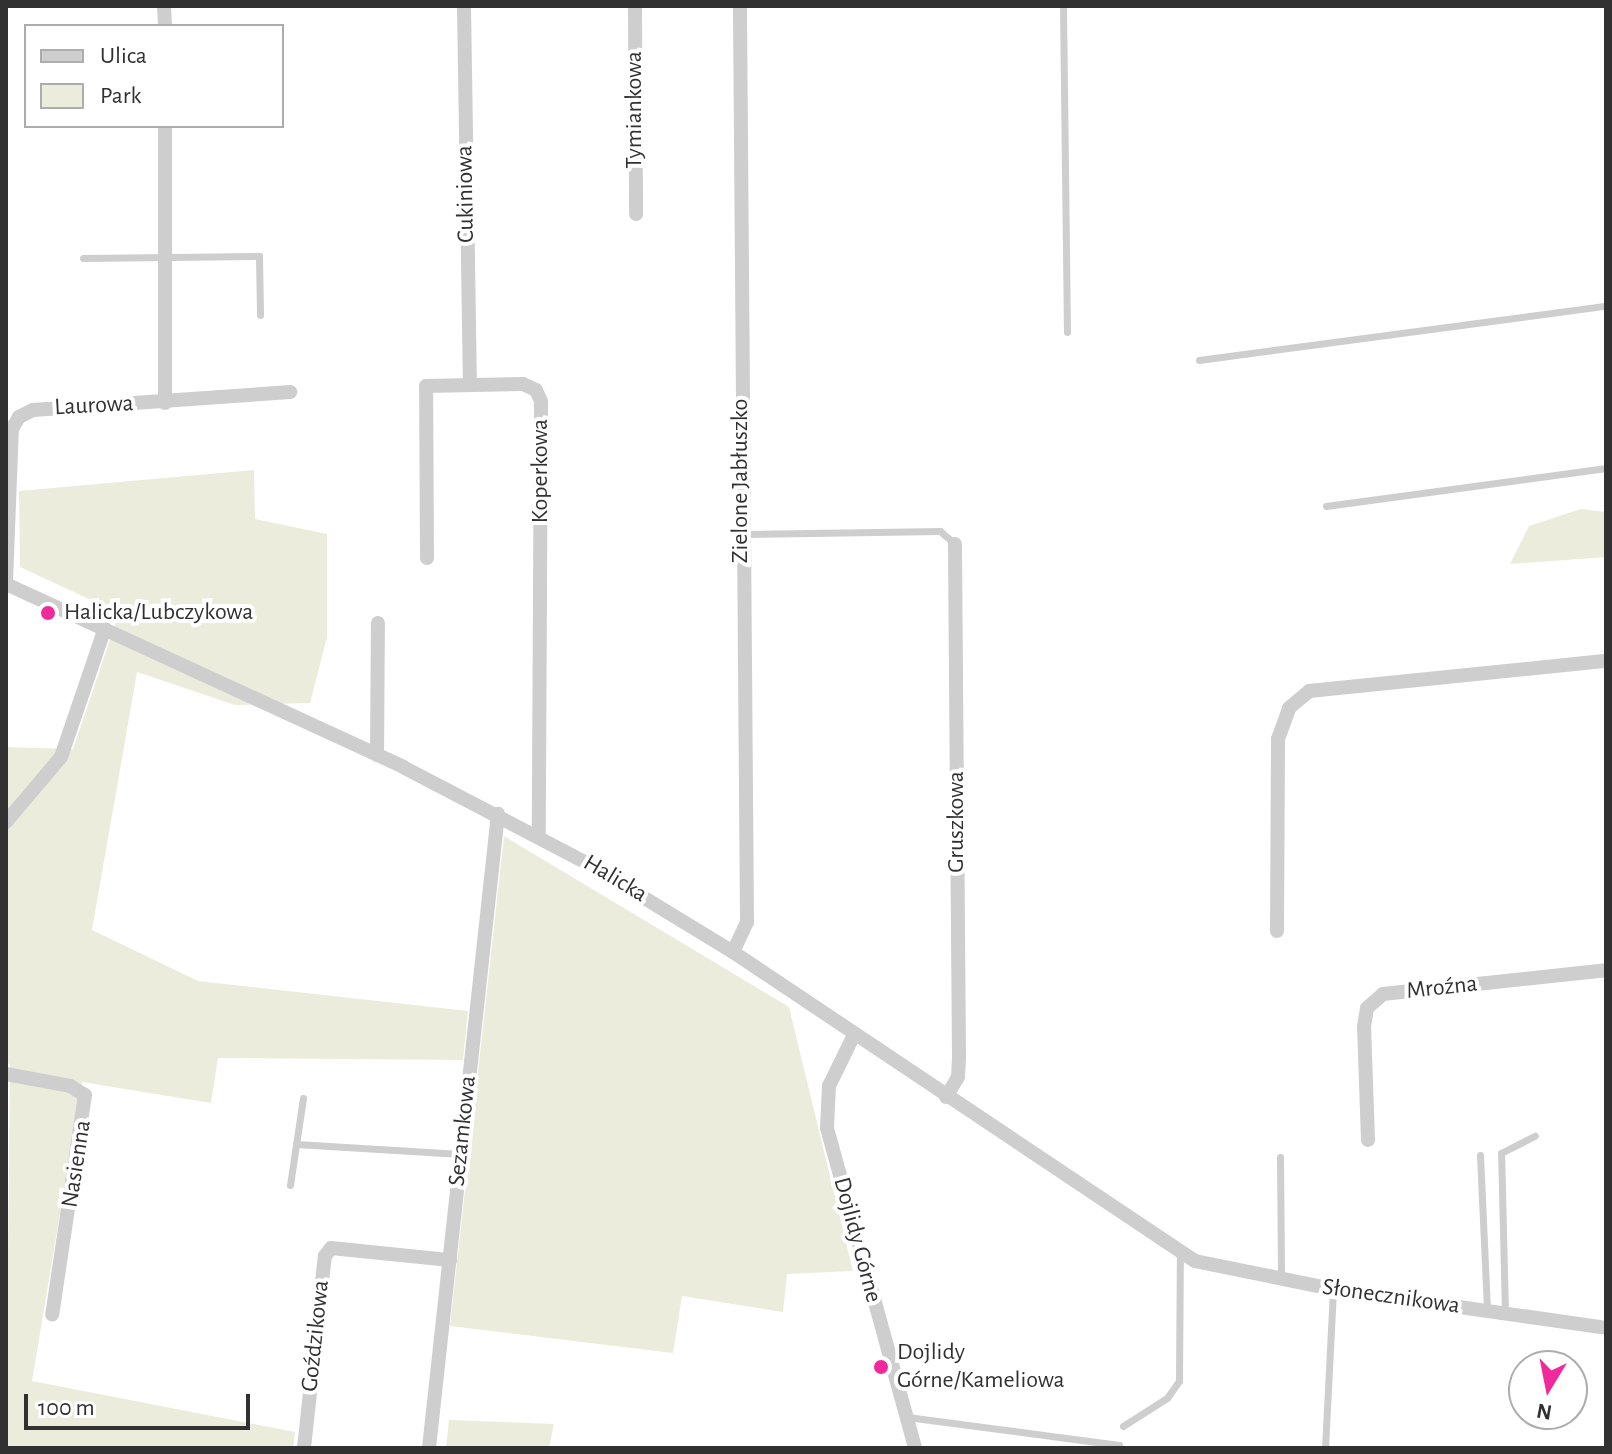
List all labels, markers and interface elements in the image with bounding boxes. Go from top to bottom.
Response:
legend [24,24,284,128]
text: Ulica [100,44,147,68]
street label: Tymiankowa [621,51,649,169]
text: Park [100,84,141,108]
street label: Cukiniowa [451,145,481,243]
street label: Laurowa [54,390,134,422]
street label: Zielone Jabłuszko [727,399,755,563]
street label: Koperkowa [527,419,555,523]
place label: Halicka/Lubczykowa [64,599,253,627]
marker: Halicka/Lubczykowa [39,604,57,622]
street label: Gruszkowa [943,771,971,873]
street label: Halicka [578,849,652,909]
street label: Mroźna [1405,970,1479,1006]
street label: Sezamkowa [443,1074,483,1188]
street label: Nasienna [56,1118,98,1210]
street label: Dojlidy Górne [826,1174,888,1306]
street label: Słonecznikowa [1320,1273,1462,1321]
street label: Goździkowa [296,1279,336,1393]
place label: Dojlidy Górne/Kameliowa [897,1339,1065,1395]
north arrow [1508,1350,1588,1430]
marker: Dojlidy Górne/Kameliowa [872,1358,890,1376]
scale bar [28,1378,254,1428]
text: 100 m [38,1396,95,1420]
text: N [1535,1400,1554,1424]

